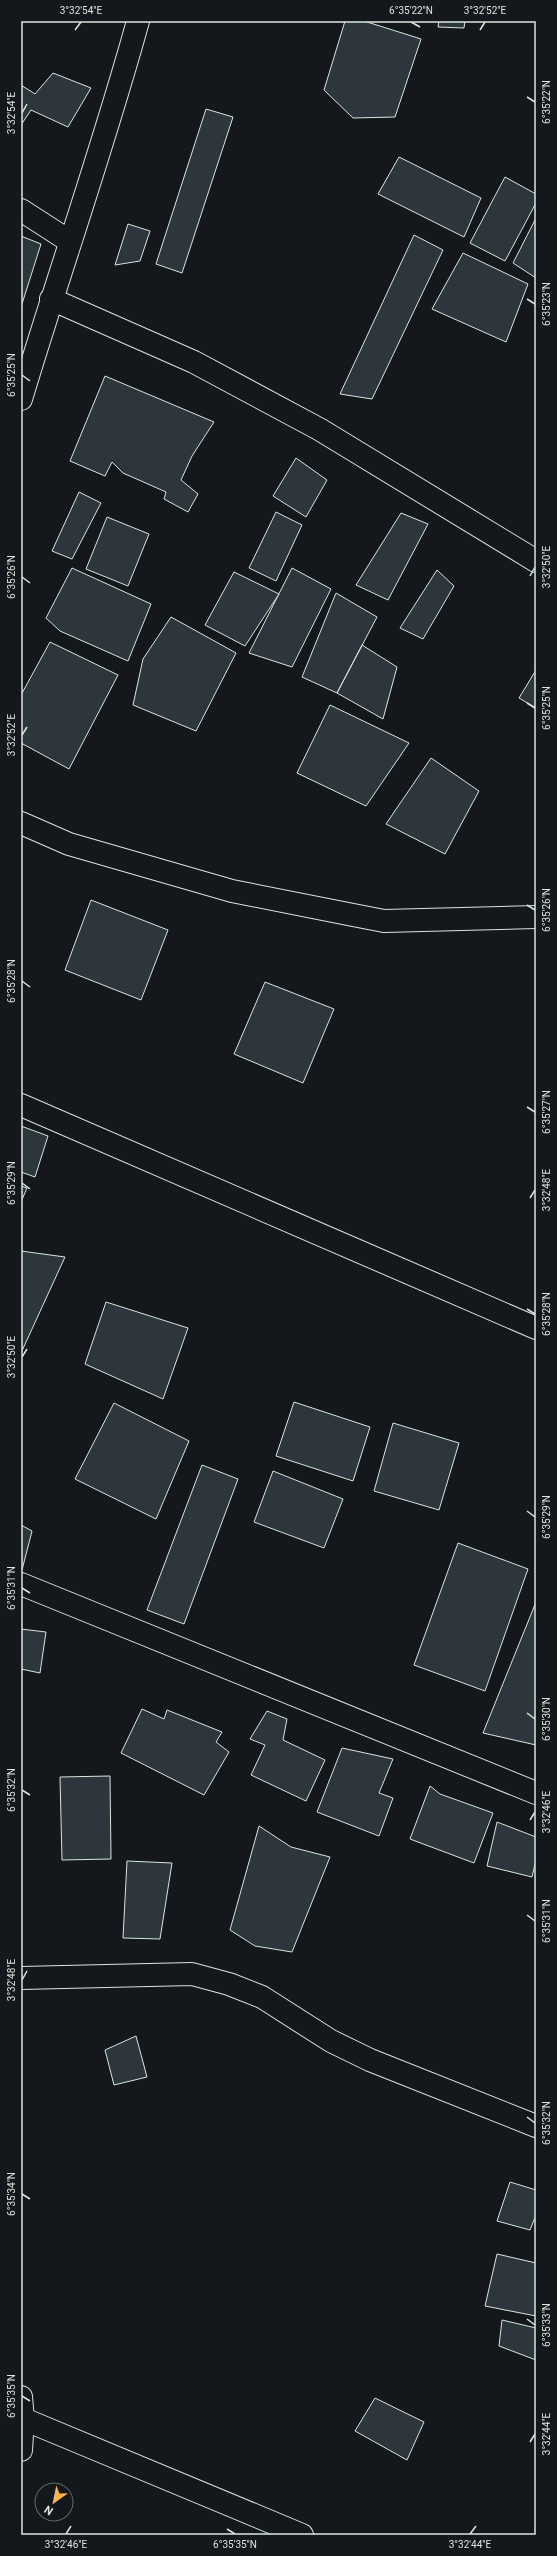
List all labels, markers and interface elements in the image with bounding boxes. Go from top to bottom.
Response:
text: 3°32'54"E [60,5,103,16]
text: 6°35'22"N [389,5,433,16]
text: 3°32'52"E [464,5,507,16]
text: 6°35'22"N [541,80,552,124]
text: 3°32'54"E [6,91,17,134]
text: 6°35'23"N [541,282,552,326]
text: 6°35'25"N [6,353,17,397]
text: 3°32'50"E [541,545,552,588]
text: 6°35'26"N [6,555,17,599]
text: 6°35'25"N [541,686,552,730]
text: 3°32'52"E [6,713,17,756]
text: 6°35'26"N [541,888,552,932]
text: 6°35'28"N [6,959,17,1003]
text: 6°35'27"N [541,1090,552,1134]
text: 6°35'29"N [6,1161,17,1205]
text: 3°32'48"E [541,1168,552,1211]
text: 6°35'28"N [541,1292,552,1336]
text: 3°32'50"E [6,1335,17,1378]
text: 6°35'29"N [541,1495,552,1539]
text: 6°35'31"N [6,1566,17,1610]
text: 6°35'30"N [541,1697,552,1741]
text: 6°35'32"N [6,1768,17,1812]
text: 3°32'46"E [541,1790,552,1833]
text: 6°35'31"N [541,1899,552,1943]
text: 3°32'48"E [6,1958,17,2001]
text: 6°35'32"N [541,2101,552,2145]
text: 6°35'34"N [6,2172,17,2216]
text: 6°35'33"N [541,2303,552,2347]
text: 6°35'35"N [6,2374,17,2418]
text: 3°32'44"E [541,2412,552,2455]
north arrow [34,2482,74,2522]
text: N [42,2502,56,2518]
text: 3°32'46"E [45,2539,88,2550]
text: 6°35'35"N [213,2539,257,2550]
text: 3°32'44"E [449,2539,492,2550]

